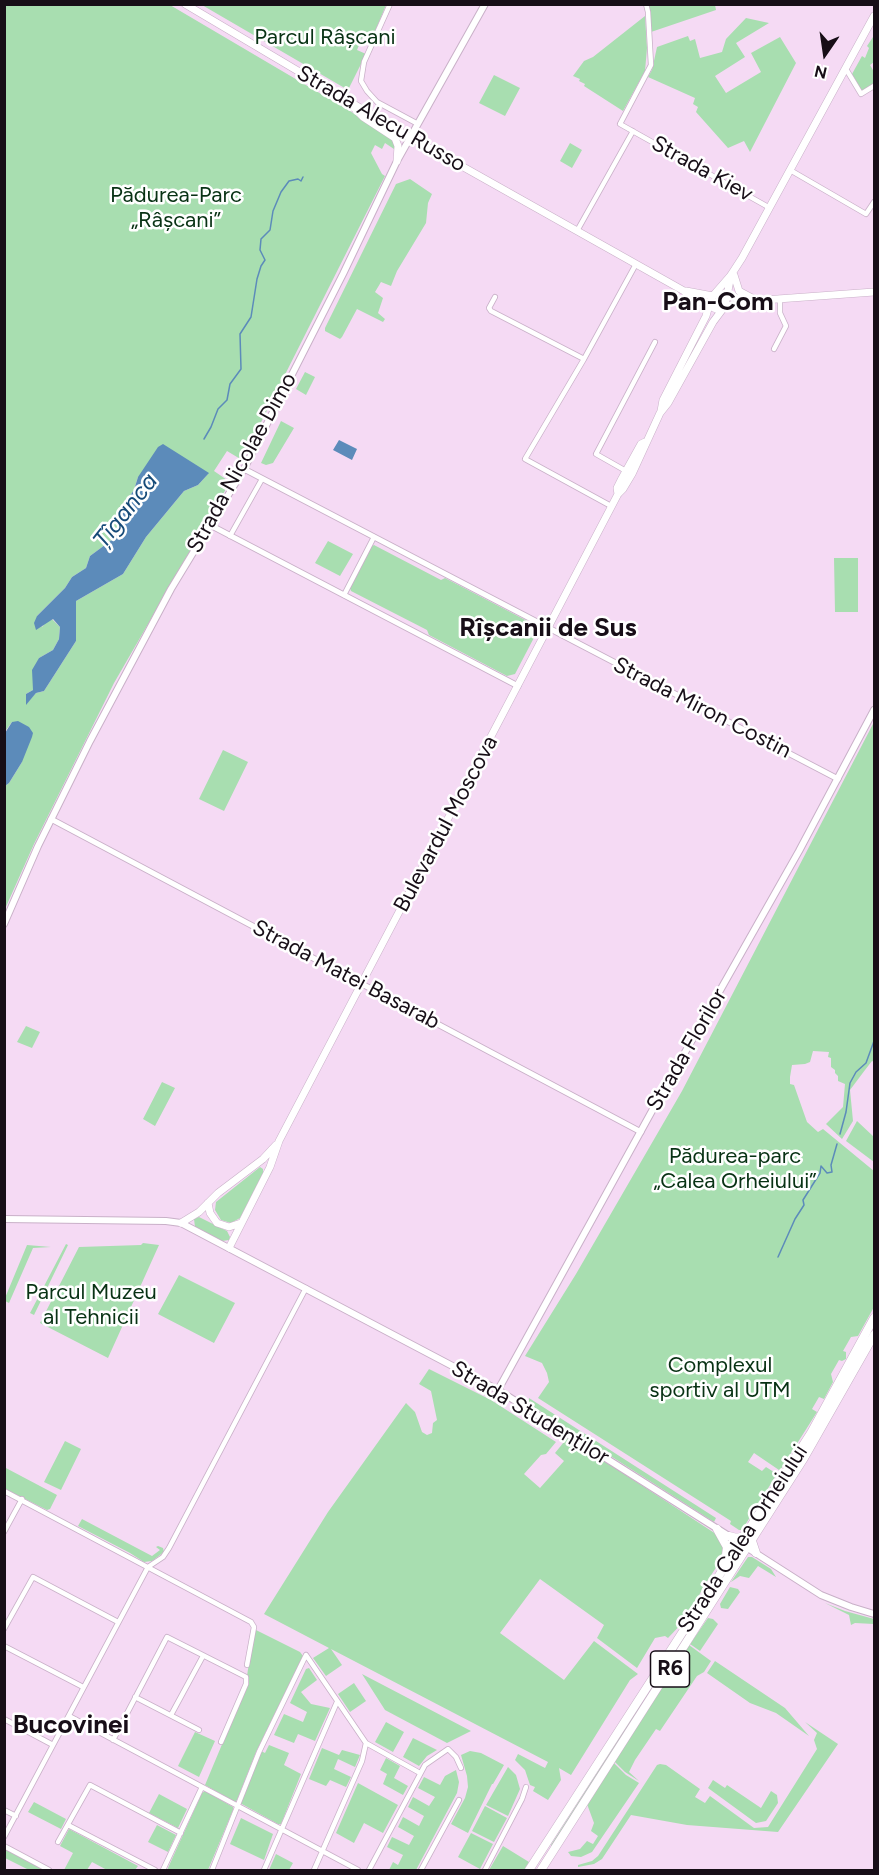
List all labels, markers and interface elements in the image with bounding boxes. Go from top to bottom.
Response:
north arrow [795,24,855,84]
park label: Parcul Râșcani [254,25,396,51]
street label: Strada Alecu Russo [292,60,470,178]
text: N [813,61,829,83]
street label: Strada Kiev [647,130,757,208]
park label: Pădurea-Parc „Râșcani” [110,183,242,234]
district label: Pan-Com [662,286,774,318]
street label: Strada Nicolae Dimo [181,368,303,558]
water label: Țîganca [88,468,164,554]
district label: Rîșcanii de Sus [459,612,637,644]
street label: Strada Miron Costin [609,652,795,764]
street label: Bulevardul Moscova [388,731,504,917]
street label: Strada Matei Basarab [248,914,444,1036]
street label: Strada Florilor [641,984,733,1116]
park label: Pădurea-parc „Calea Orheiului” [653,1144,817,1196]
park label: Parcul Muzeu al Tehnicii [25,1280,157,1332]
park label: Complexul sportiv al UTM [649,1353,791,1404]
street label: Strada Studenților [446,1355,614,1471]
street label: Strada Calea Orheiului [672,1440,814,1638]
road number: R6 [650,1651,690,1687]
district label: Bucovinei [13,1709,129,1741]

